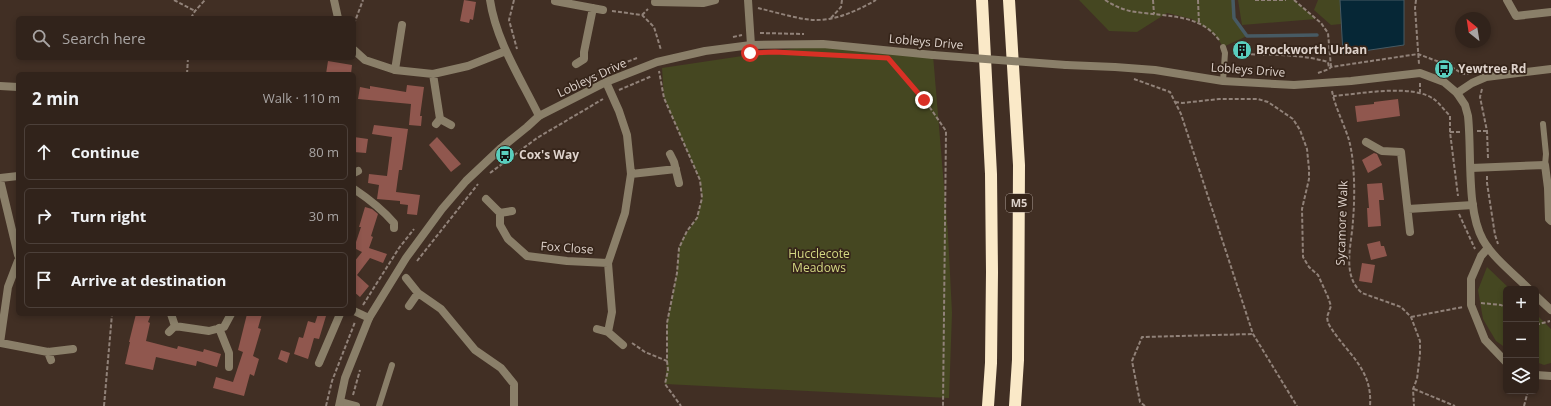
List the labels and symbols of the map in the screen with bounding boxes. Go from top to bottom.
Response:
north arrow [1455,12,1491,48]
street label: Lobleys Drive [888,30,964,53]
building icon: Brockworth Urban [1231,39,1253,61]
place label: Brockworth Urban [1256,41,1367,58]
route start [741,44,759,62]
street label: Lobleys Drive [554,54,630,101]
street label: Lobleys Drive [1210,58,1286,81]
bus stop icon: Yewtree Rd [1433,58,1455,80]
place label: Yewtree Rd [1458,60,1526,77]
route end [915,91,933,109]
bus stop icon: Cox's Way [494,144,516,166]
place label: Cox's Way [519,146,579,163]
street label: Sycamore Walk [1332,179,1352,266]
road number: M5 [1006,194,1032,212]
street label: Fox Close [540,237,594,258]
park label: Hucclecote Meadows [788,245,850,276]

